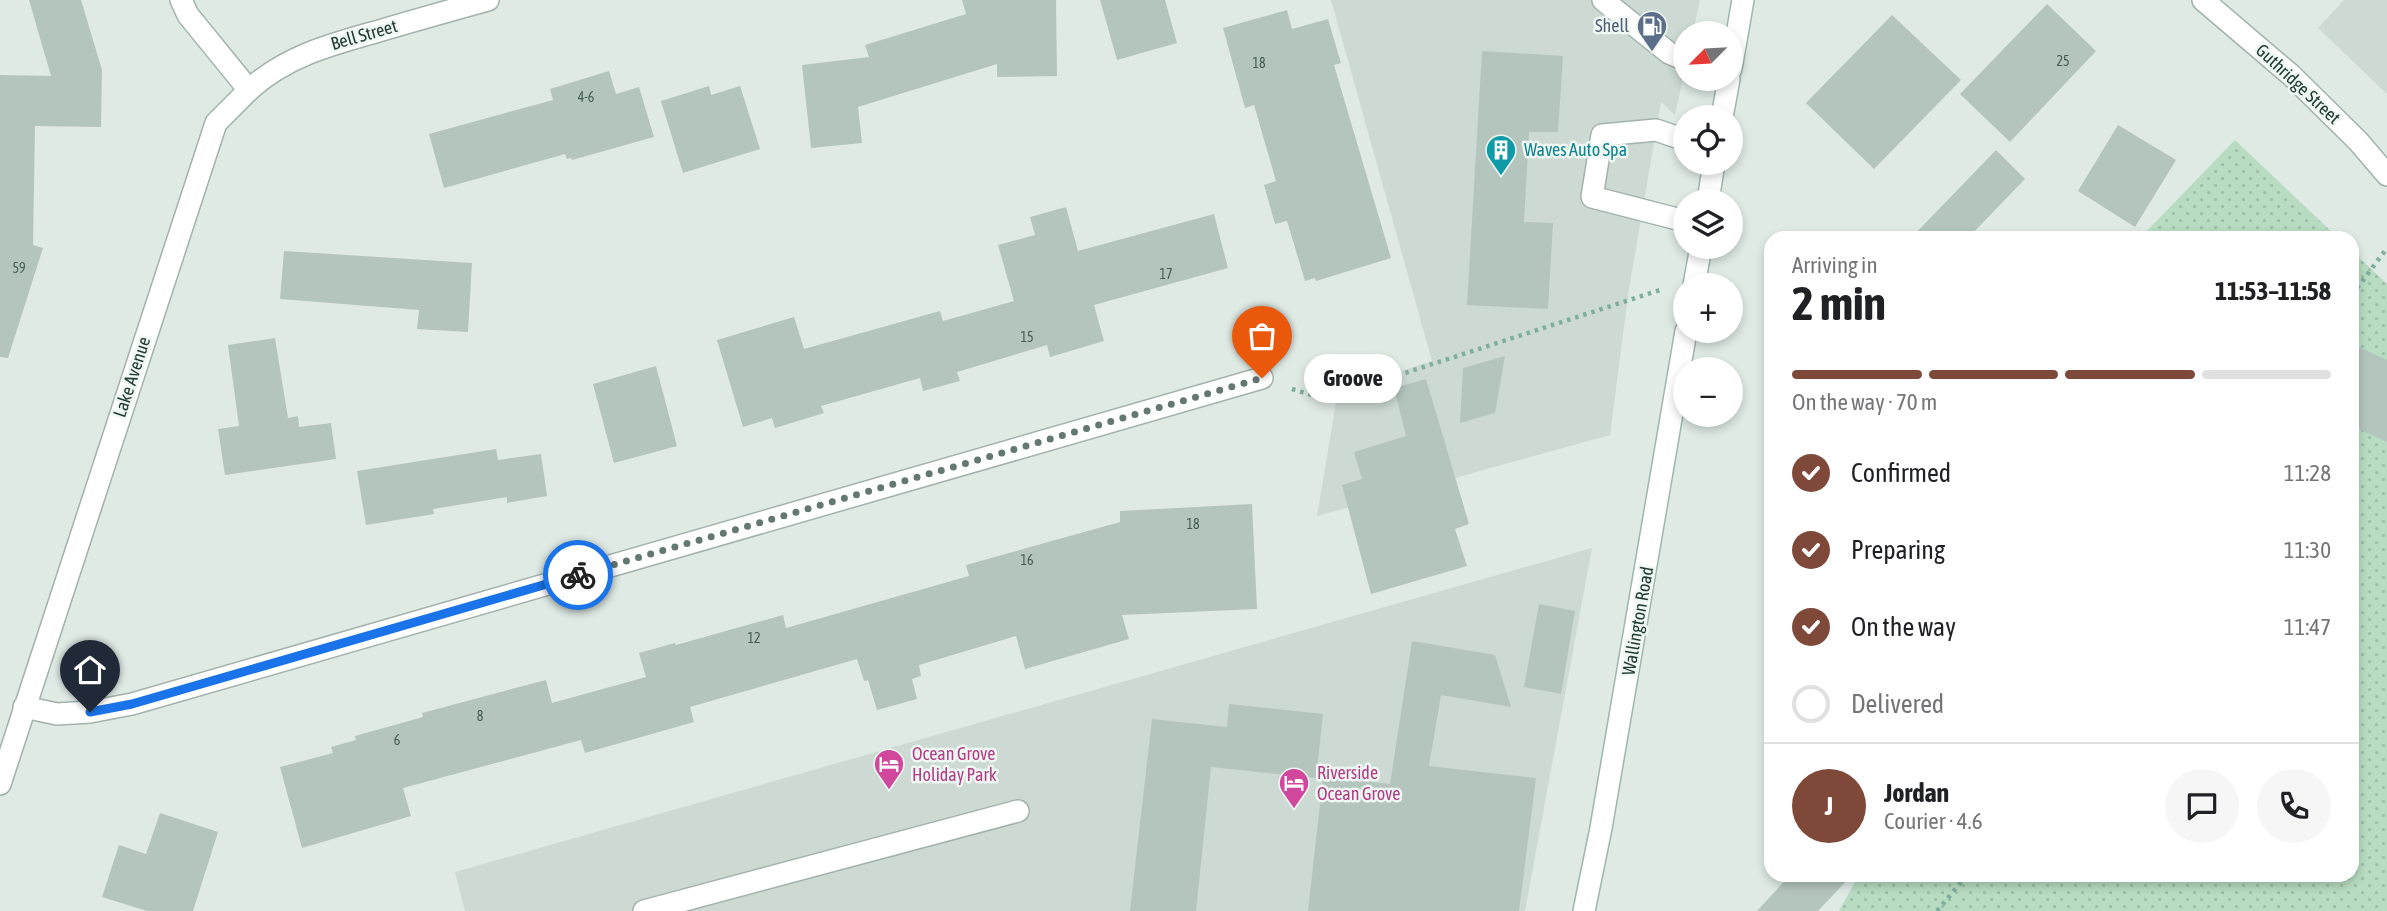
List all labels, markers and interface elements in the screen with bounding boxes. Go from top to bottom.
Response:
fuel station icon: Shell [1635,9,1669,53]
street label: Bell Street [328,15,400,54]
place label: Shell [1595,15,1629,36]
north arrow [1673,21,1743,91]
map controls [1673,21,1743,427]
street label: Guthridge Street [2252,39,2345,128]
house number: 25 [2056,53,2070,69]
house number: 18 [1252,55,1266,71]
house number: 4-6 [578,89,595,105]
button: locate [1673,105,1743,175]
building icon: Waves Auto Spa [1484,133,1518,177]
place label: Waves Auto Spa [1524,139,1627,160]
button: layers [1673,189,1743,259]
text: Arriving in [1792,252,1878,278]
house number: 59 [12,260,26,276]
house number: 17 [1159,266,1173,282]
button: + [1673,273,1743,343]
text: 11:53–11:58 [2215,276,2331,306]
text: 2 min [1792,277,1886,330]
pin [1232,306,1292,378]
icon: bag [1243,317,1281,355]
house number: 15 [1020,329,1034,345]
street label: Lake Avenue [109,334,154,420]
callout: Groove [1304,354,1402,402]
button: − [1673,357,1743,427]
text: Groove [1323,365,1383,391]
text: On the way · 70 m [1792,389,1937,415]
icon: check [1792,454,1830,492]
text: Confirmed [1851,458,1951,488]
text: 11:28 [2284,460,2331,486]
house number: 18 [1186,516,1200,532]
icon: check [1792,531,1830,569]
text: Preparing [1851,535,1945,565]
text: 11:30 [2284,537,2331,563]
courier [543,540,613,610]
house number: 16 [1020,552,1034,568]
icon: bike [559,556,597,594]
street label: Wallington Road [1618,565,1657,677]
icon: check [1792,608,1830,646]
text: On the way [1851,612,1956,642]
text: 11:47 [2284,614,2331,640]
house number: 12 [747,630,761,646]
pin [60,640,120,712]
icon: home [71,651,109,689]
text: Delivered [1851,689,1944,719]
house number: 8 [477,708,484,724]
house number: 6 [394,732,401,748]
place label: Ocean Grove Holiday Park [912,743,997,785]
hotel icon: Ocean Grove Holiday Park [872,747,906,791]
place label: Riverside Ocean Grove [1317,762,1400,804]
hotel icon: Riverside Ocean Grove [1277,766,1311,810]
button: chat [2165,769,2239,843]
button: phone [2257,769,2331,843]
text: Jordan [1884,778,1949,808]
text: J [1825,791,1833,821]
text: Courier · 4.6 [1884,808,1983,834]

